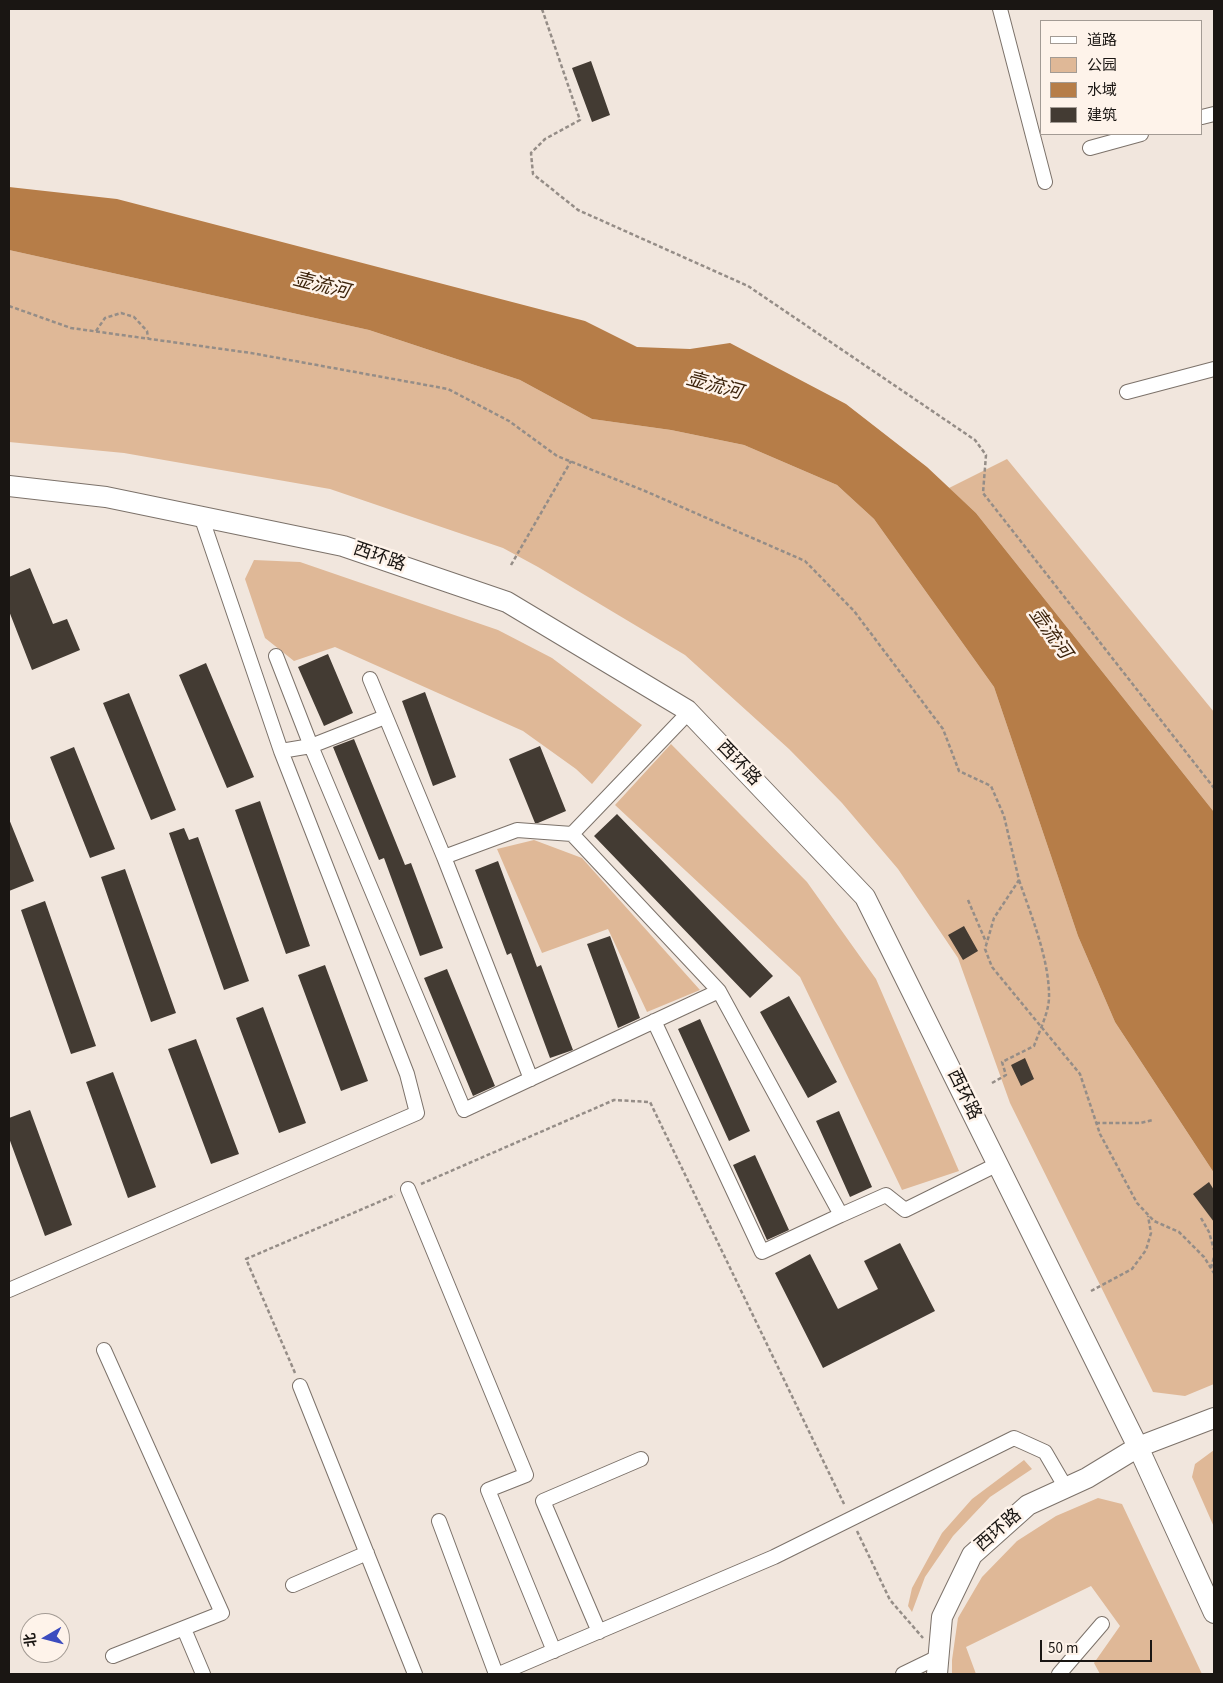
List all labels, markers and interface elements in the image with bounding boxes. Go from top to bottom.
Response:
legend [1040,20,1203,135]
text: 道路 [1087,30,1117,51]
text: 公园 [1087,55,1117,76]
text: 水域 [1087,80,1117,101]
text: 建筑 [1087,105,1117,126]
water label: 壶流河 [291,269,351,305]
water label: 壶流河 [684,369,744,405]
street label: 西环路 [350,539,408,577]
water label: 壶流河 [1023,604,1075,664]
street label: 西环路 [711,737,765,791]
street label: 西环路 [941,1066,985,1124]
street label: 西环路 [972,1505,1026,1557]
north arrow [20,1613,70,1663]
scale bar [1043,1630,1156,1662]
text: 北 [20,1632,42,1648]
text: 50 m [1048,1638,1078,1659]

